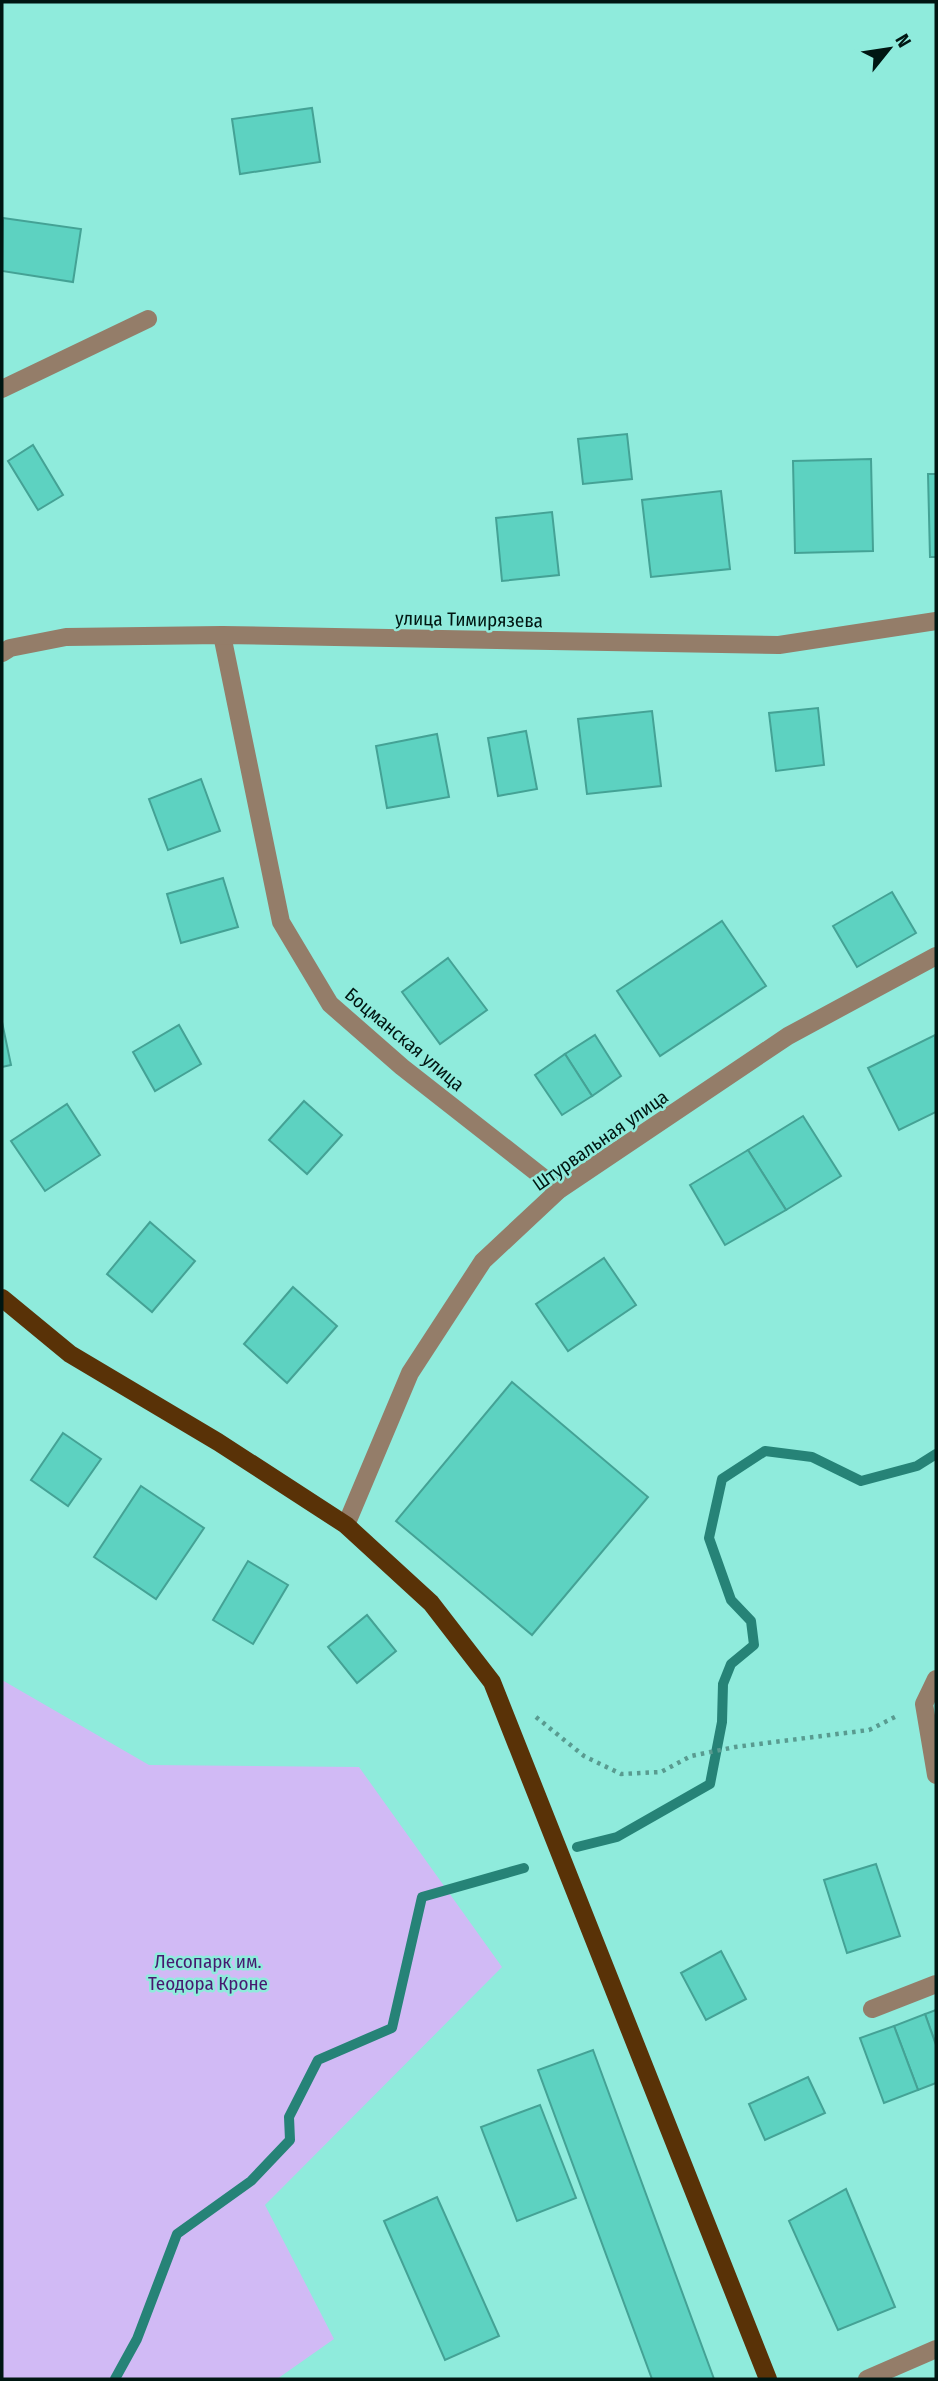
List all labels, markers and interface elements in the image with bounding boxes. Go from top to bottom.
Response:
north arrow [854,14,924,84]
text: N [890,30,916,51]
street label: улица Тимирязева [395,607,543,632]
street label: Боцманская улица [340,983,469,1096]
street label: Штурвальная улица [528,1085,672,1196]
park label: Лесопарк им. Теодора Кроне [148,1950,268,1995]

